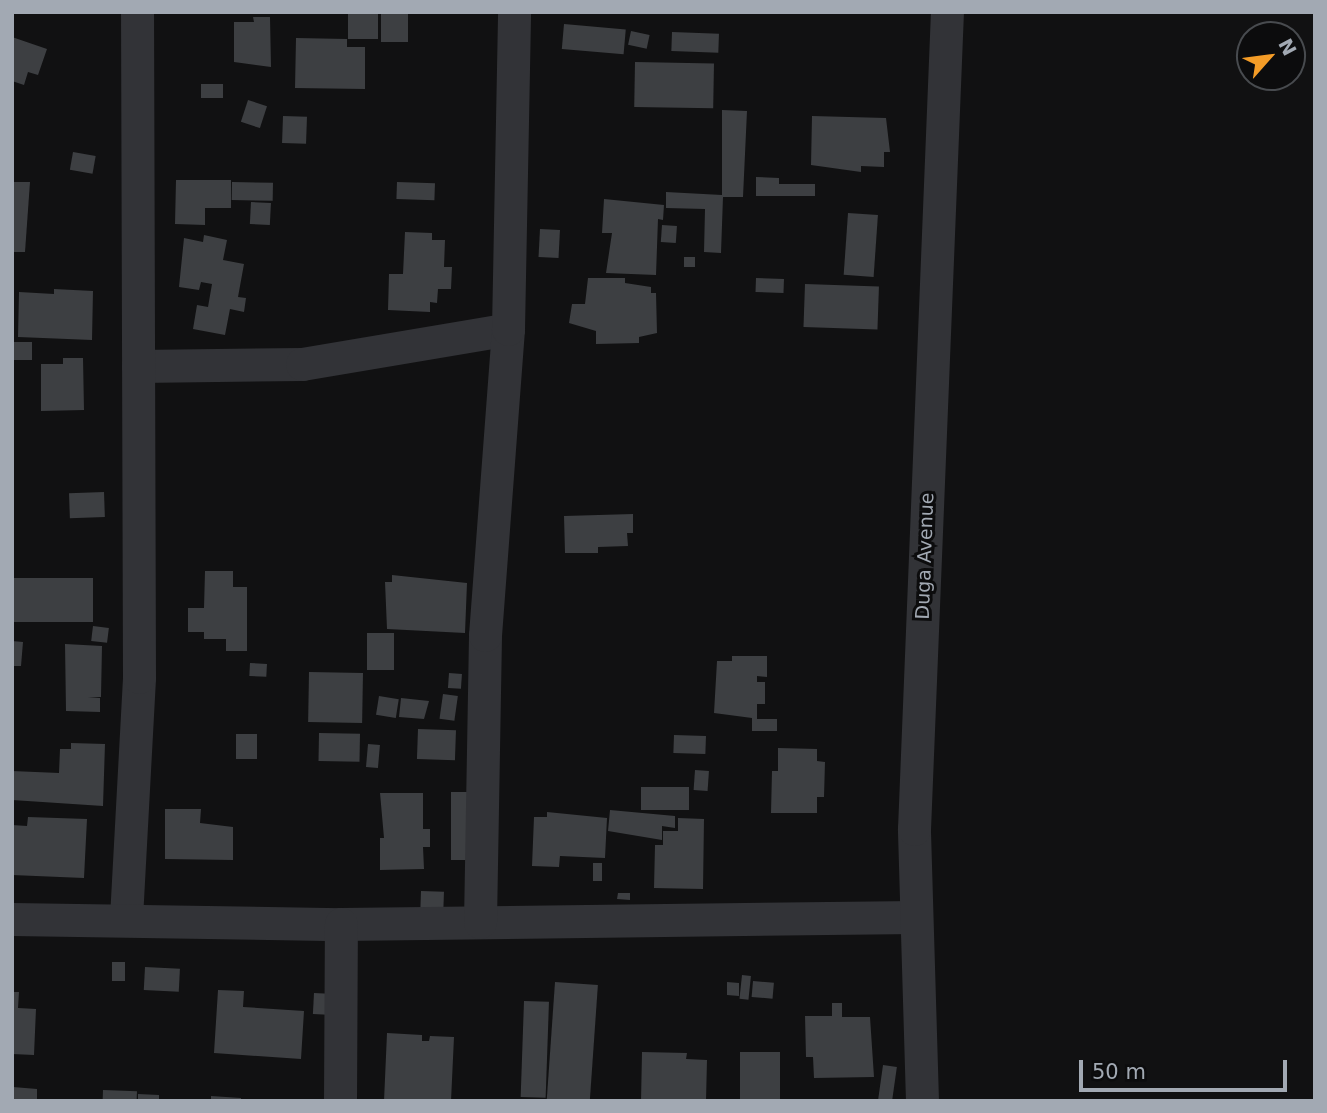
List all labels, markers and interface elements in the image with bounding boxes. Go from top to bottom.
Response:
north arrow [1236,21,1306,91]
text: N [1274,35,1301,59]
street label: Duga Avenue [911,492,939,620]
scale bar [1082,1046,1290,1090]
text: 50 m [1092,1060,1146,1084]

